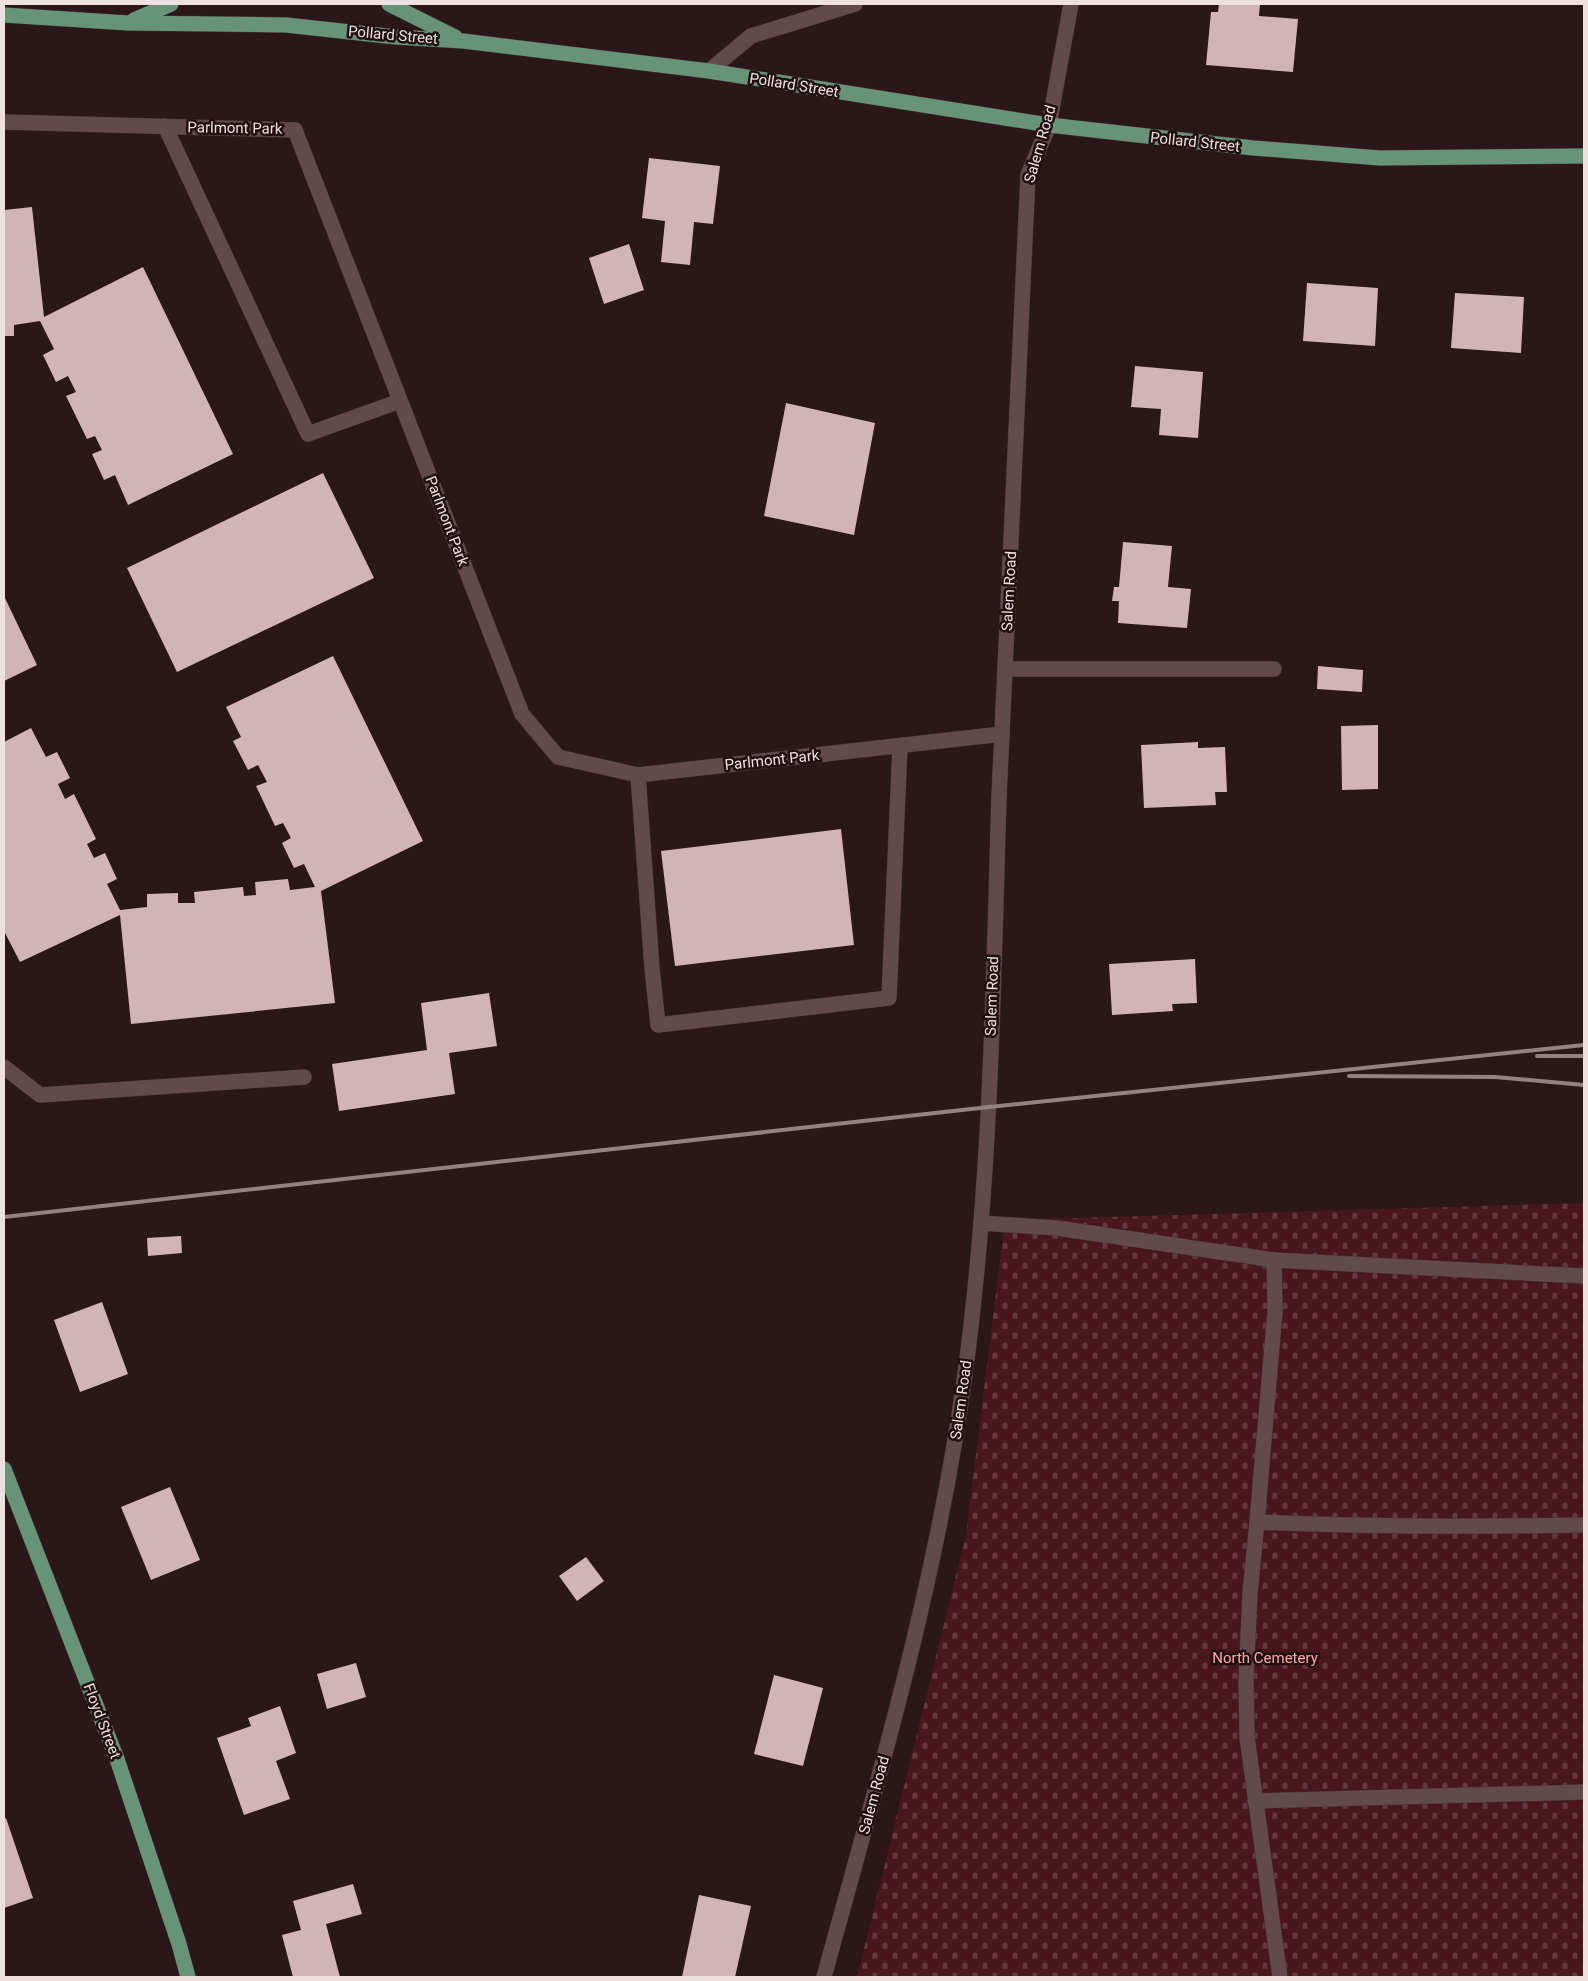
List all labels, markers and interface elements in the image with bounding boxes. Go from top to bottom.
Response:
street label: Pollard Street [347,22,439,48]
street label: Pollard Street [748,69,840,101]
street label: Salem Road [1020,103,1060,185]
street label: Parlmont Park [187,118,283,138]
street label: Pollard Street [1149,128,1241,156]
street label: Parlmont Park [422,473,473,569]
street label: Salem Road [998,551,1020,631]
street label: Parlmont Park [724,746,821,774]
street label: Salem Road [982,956,1002,1036]
street label: Salem Road [947,1359,975,1441]
park label: North Cemetery [1212,1649,1318,1667]
street label: Floyd Street [79,1681,125,1761]
street label: Salem Road [855,1754,893,1836]

